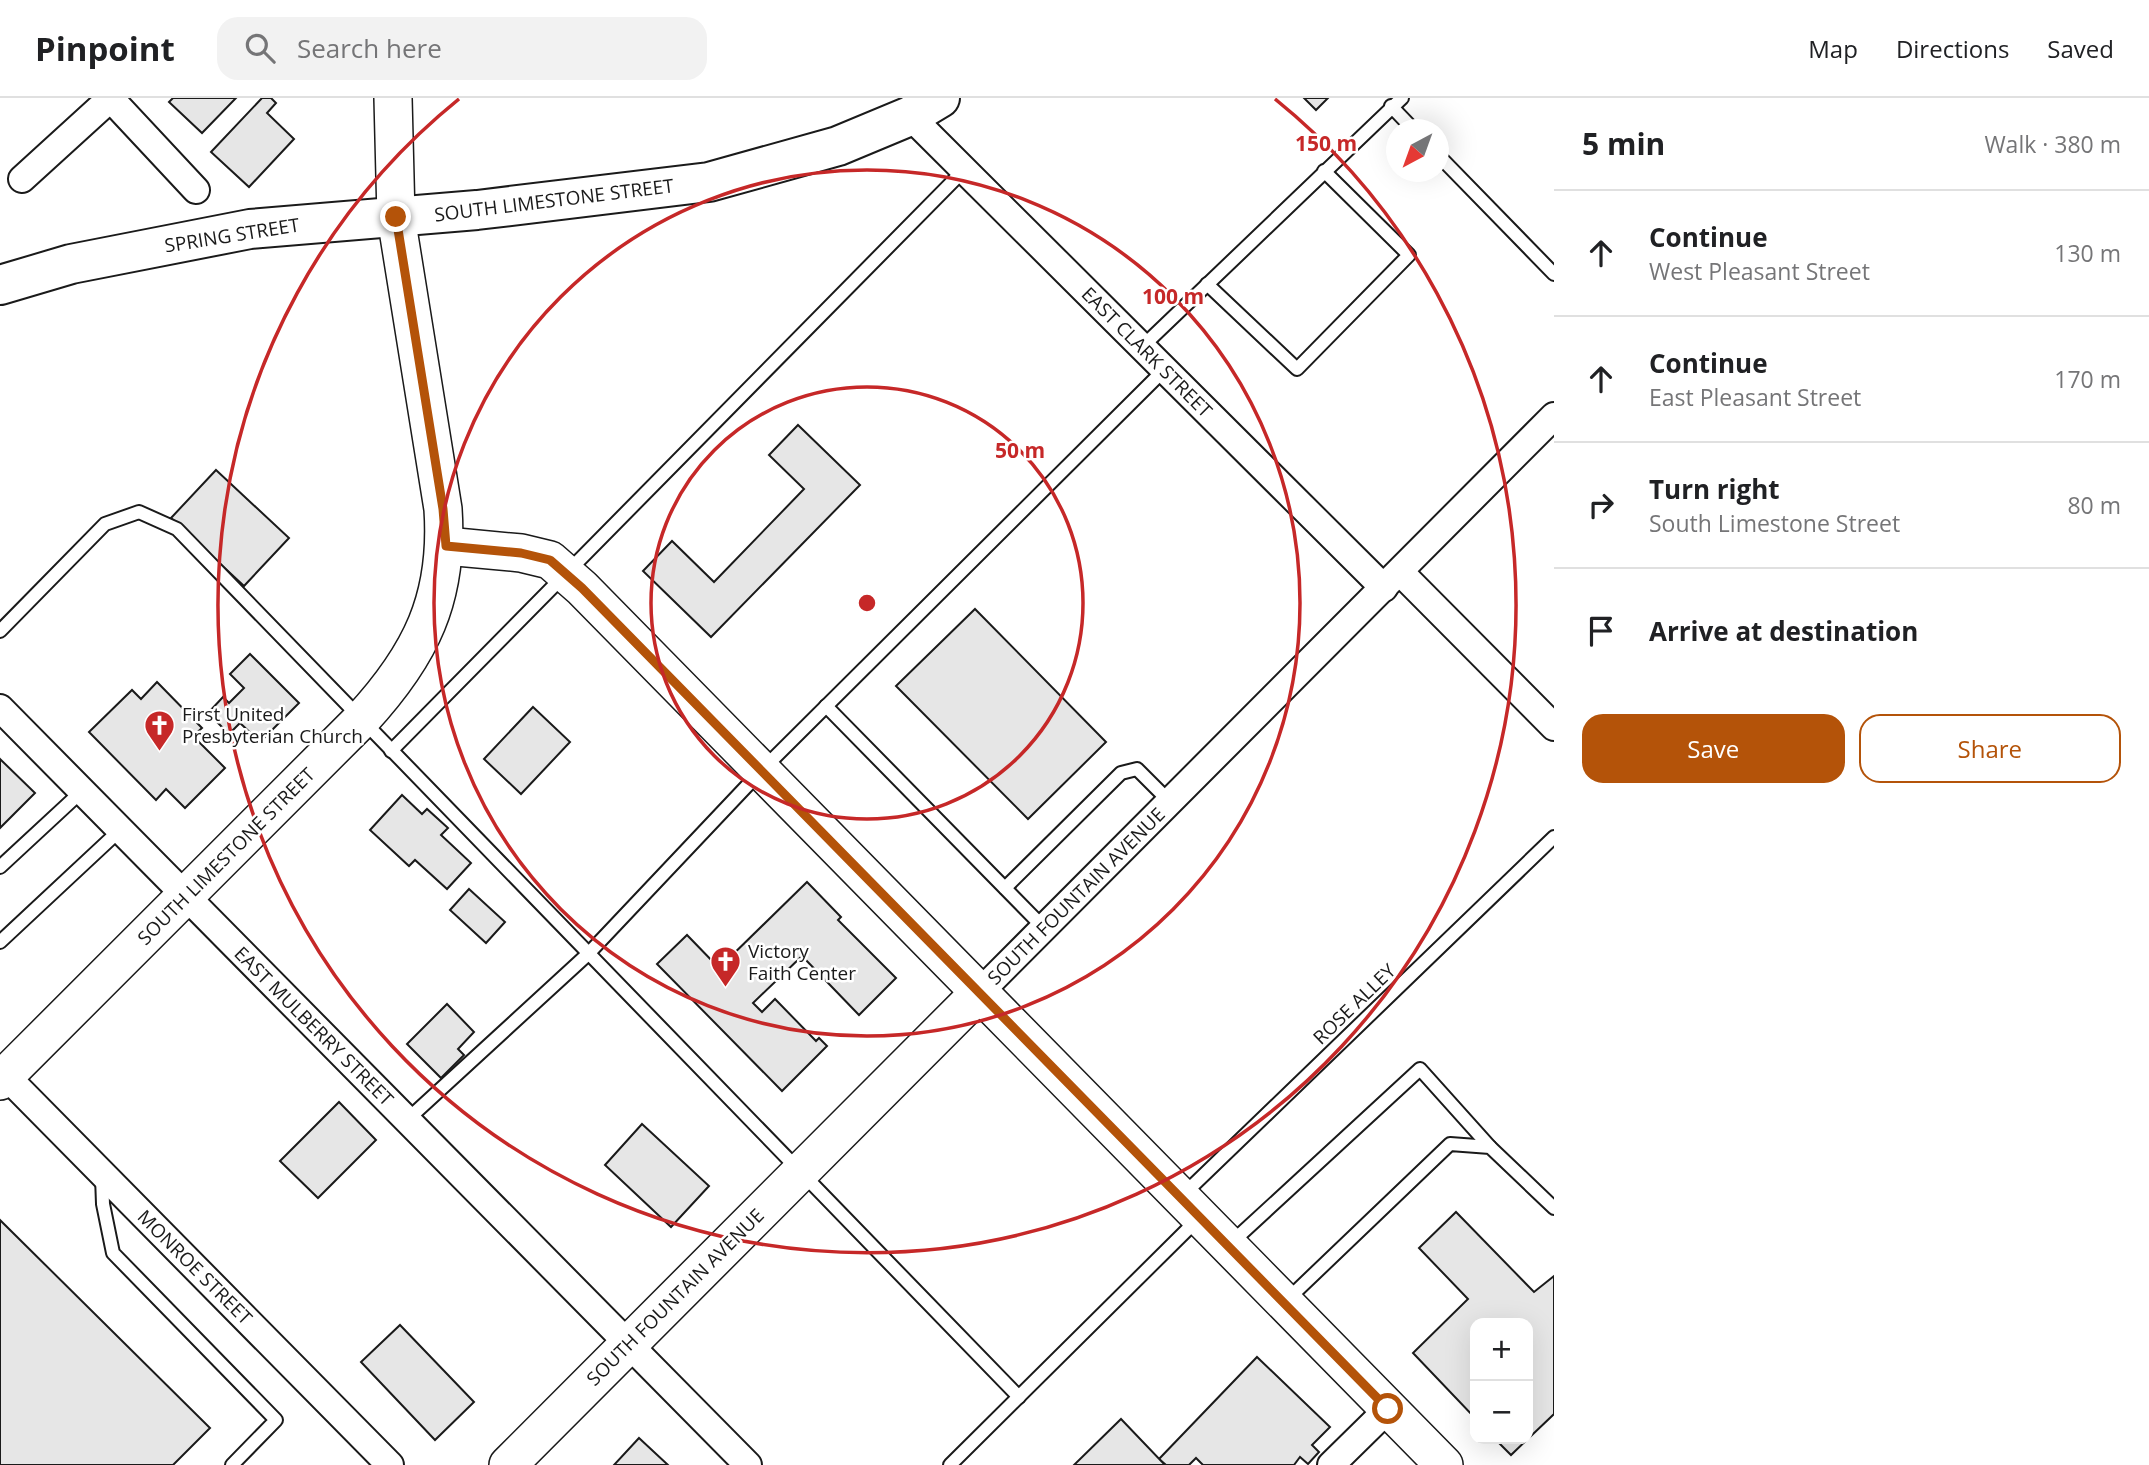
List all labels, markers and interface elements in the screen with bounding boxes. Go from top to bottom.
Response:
search box [217,17,707,80]
text: Pinpoint [35,26,175,71]
icon: search [241,29,279,67]
text: Search here [297,30,442,66]
text: Map [1808,32,1858,65]
text: Directions [1896,32,2009,65]
text: Saved [2047,32,2114,65]
north arrow [1386,119,1449,182]
text: 5 min [1582,123,1665,164]
text: Walk · 380 m [1984,128,2121,160]
text: 150 m [1295,129,1357,157]
street label: SOUTH LIMESTONE STREET [433,172,676,228]
route end [380,201,411,232]
street label: SPRING STREET [163,211,302,258]
text: Continue [1649,219,1768,255]
icon: ahead [1582,234,1620,272]
text: 130 m [2054,237,2121,269]
text: West Pleasant Street [1649,255,1870,287]
street label: EAST CLARK STREET [1076,281,1218,423]
text: 100 m [1142,282,1204,310]
text: Continue [1649,345,1768,381]
icon: ahead [1582,360,1620,398]
text: 170 m [2054,363,2121,395]
text: East Pleasant Street [1649,381,1861,413]
text: 50 m [995,436,1045,464]
text: Turn right [1649,471,1780,507]
icon: right [1582,486,1620,524]
text: 80 m [2067,489,2121,521]
text: South Limestone Street [1649,507,1900,539]
centre of rings [855,591,879,615]
icon: arrive [1582,612,1620,650]
text: Arrive at destination [1649,613,1918,649]
place label: First United Presbyterian Church [182,701,363,749]
church icon: First United Presbyterian Church [142,708,176,752]
button: Save [1582,714,1845,783]
button: Share [1859,714,2121,783]
street label: SOUTH LIMESTONE STREET [132,761,321,950]
street label: SOUTH FOUNTAIN AVENUE [982,802,1170,990]
place label: Victory Faith Center [748,938,856,986]
street label: EAST MULBERRY STREET [229,941,400,1112]
church icon: Victory Faith Center [708,945,742,989]
street label: ROSE ALLEY [1307,958,1401,1050]
street label: SOUTH FOUNTAIN AVENUE [581,1203,769,1391]
street label: MONROE STREET [132,1204,258,1330]
map controls [1470,1318,1533,1444]
button: + [1470,1318,1533,1381]
button: − [1470,1381,1533,1444]
route start [1372,1393,1403,1424]

